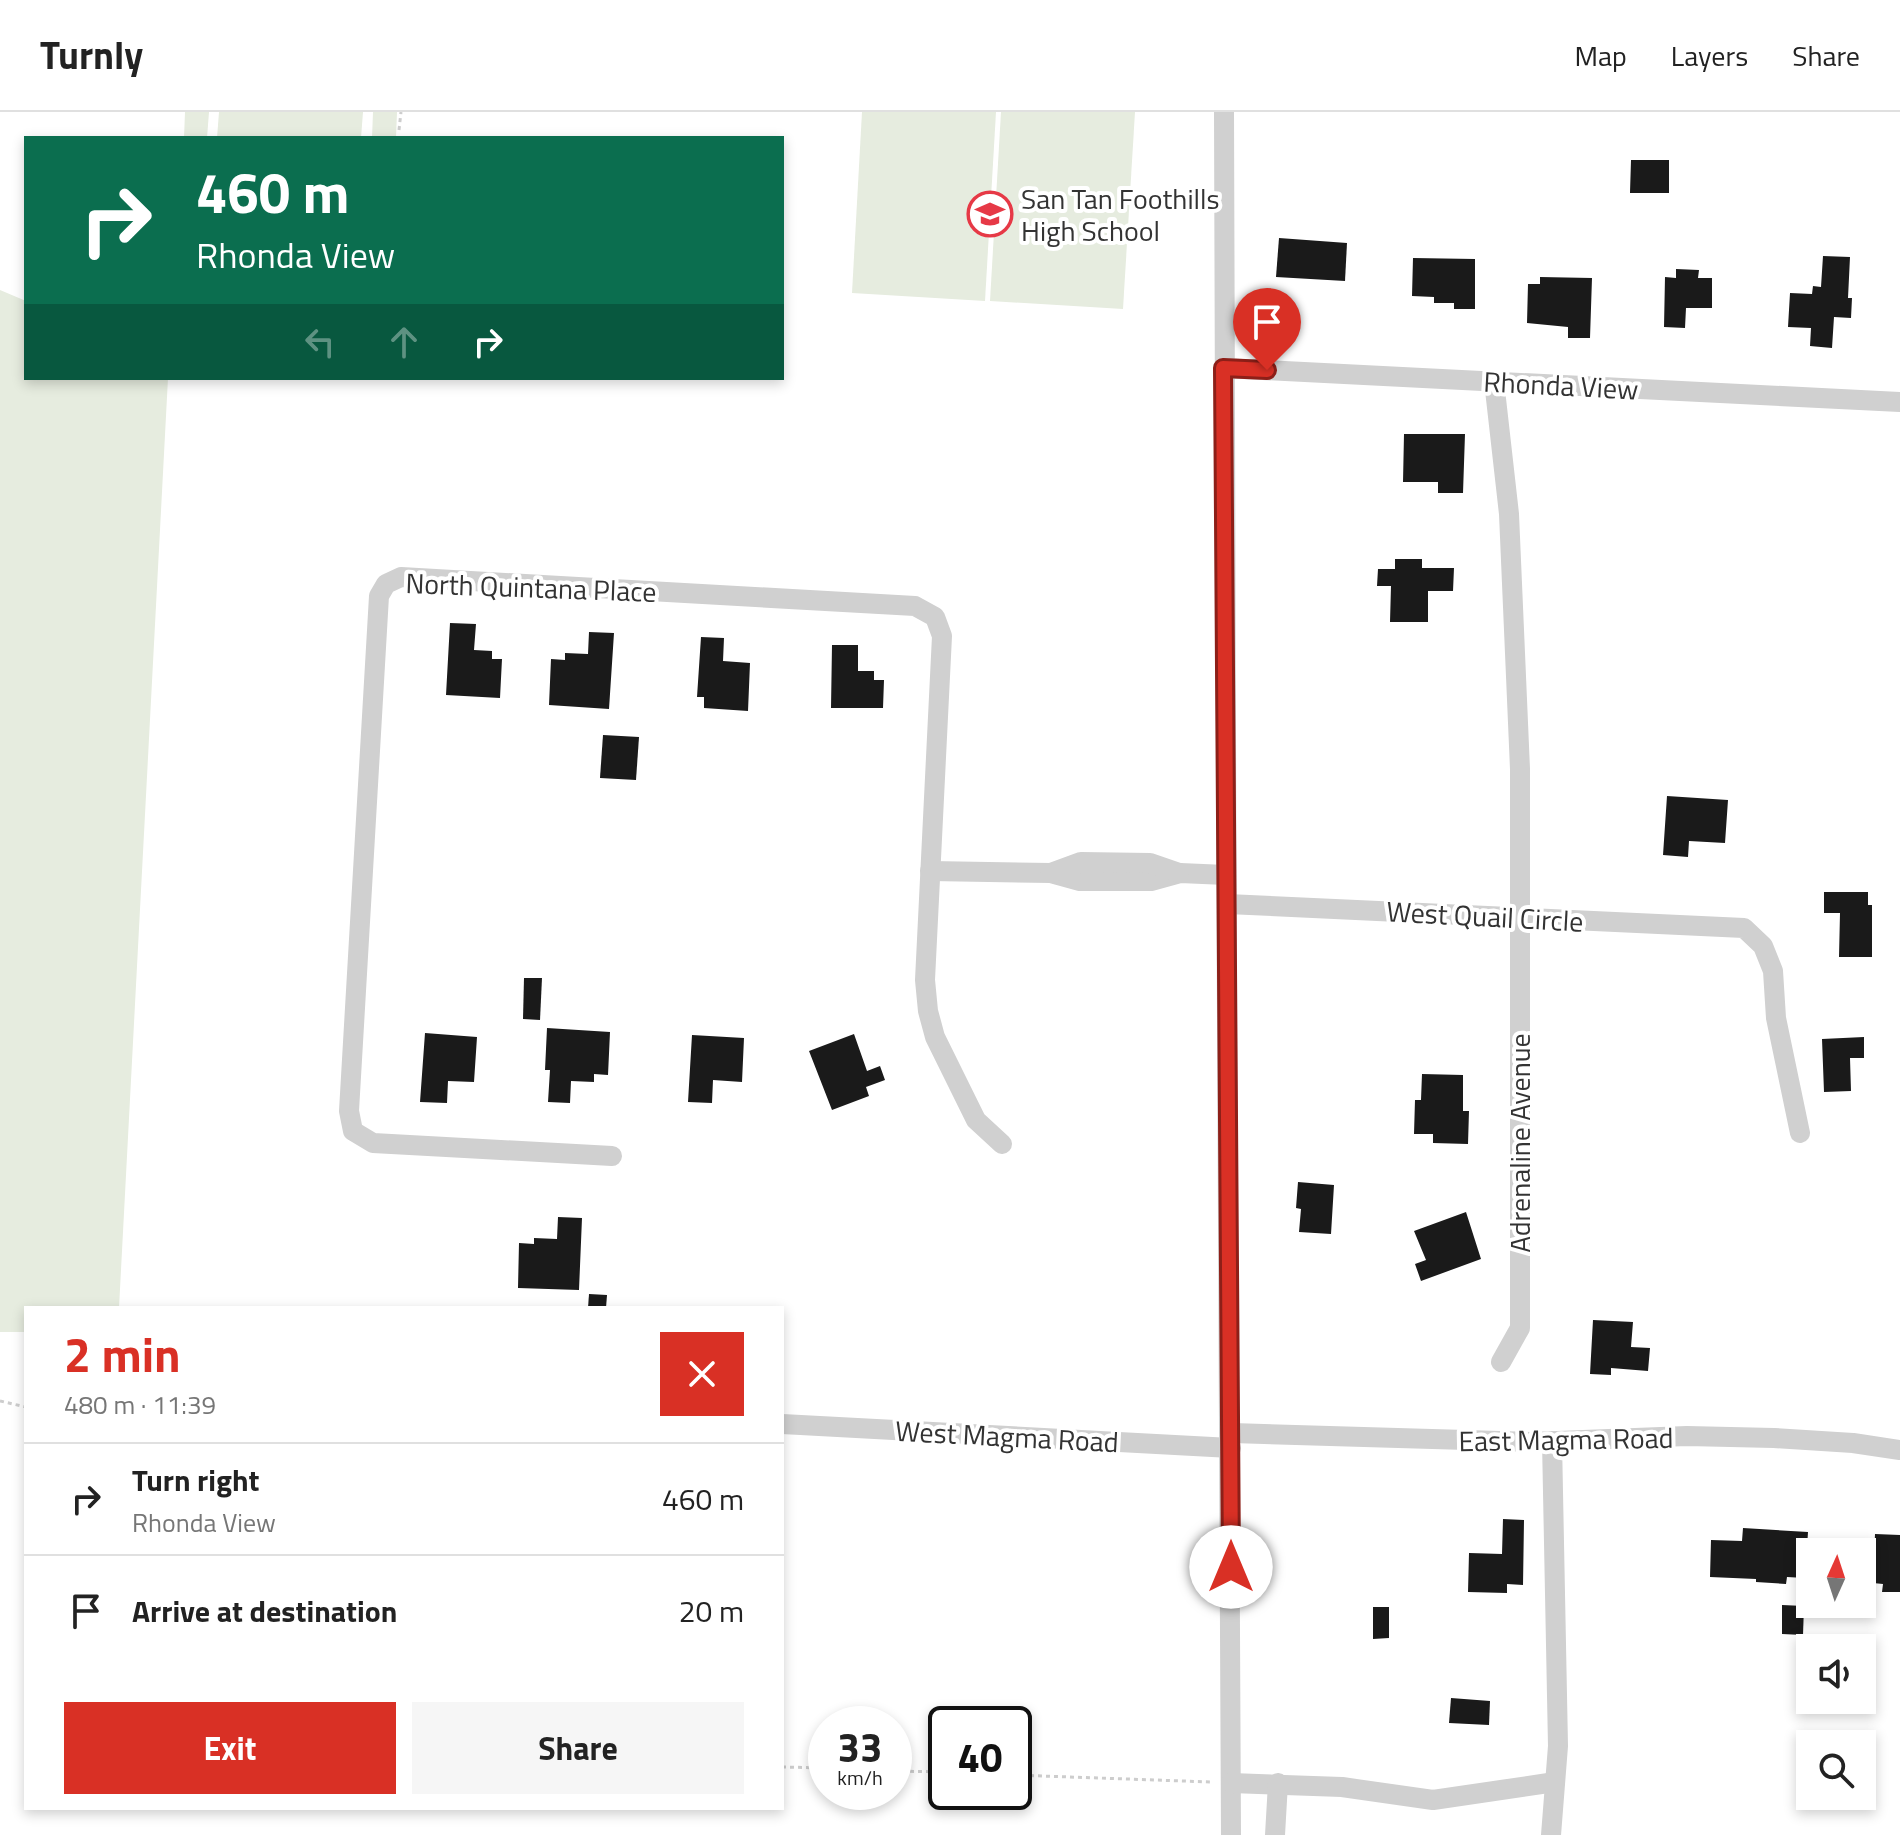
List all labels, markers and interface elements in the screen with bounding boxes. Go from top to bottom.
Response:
text: Turnly [40,26,143,84]
text: Map [1574,34,1627,77]
text: Layers [1671,34,1748,77]
text: Share [1792,34,1860,77]
text: 460 m [196,150,349,235]
icon: right [64,168,168,272]
place label: San Tan Foothills High School [1021,177,1220,252]
school or university icon: San Tan Foothills High School [966,190,1014,238]
text: Rhonda View [196,227,395,282]
pin [1233,288,1301,370]
icon: arrive [1245,300,1289,344]
icon: left [298,320,342,364]
icon: ahead [382,320,426,364]
icon: right [466,320,510,364]
street label: Rhonda View [1483,359,1639,411]
street label: North Quintana Place [405,561,657,613]
street label: West Quail Circle [1385,889,1585,943]
street label: Adrenaline Avenue [1498,1033,1541,1253]
text: 2 min [64,1318,181,1391]
button: close [660,1332,744,1416]
text: 480 m · 11:39 [64,1385,216,1424]
street label: West Magma Road [894,1409,1120,1463]
street label: East Magma Road [1458,1416,1674,1462]
text: Turn right [132,1457,260,1503]
text: 460 m [662,1476,744,1522]
icon: right [64,1477,108,1521]
text: Rhonda View [132,1503,276,1542]
position arrow [1189,1525,1273,1609]
north arrow [1796,1538,1876,1618]
map controls [1796,1538,1876,1810]
text: Arrive at destination [132,1588,397,1634]
text: 20 m [679,1588,744,1634]
icon: arrive [64,1589,108,1633]
button: sound [1796,1634,1876,1714]
button: Exit [64,1702,396,1794]
button: Share [412,1702,744,1794]
speed limit sign: 40 [928,1706,1032,1810]
text: 33 [838,1717,882,1778]
button: search [1796,1730,1876,1810]
text: km/h [837,1762,883,1793]

